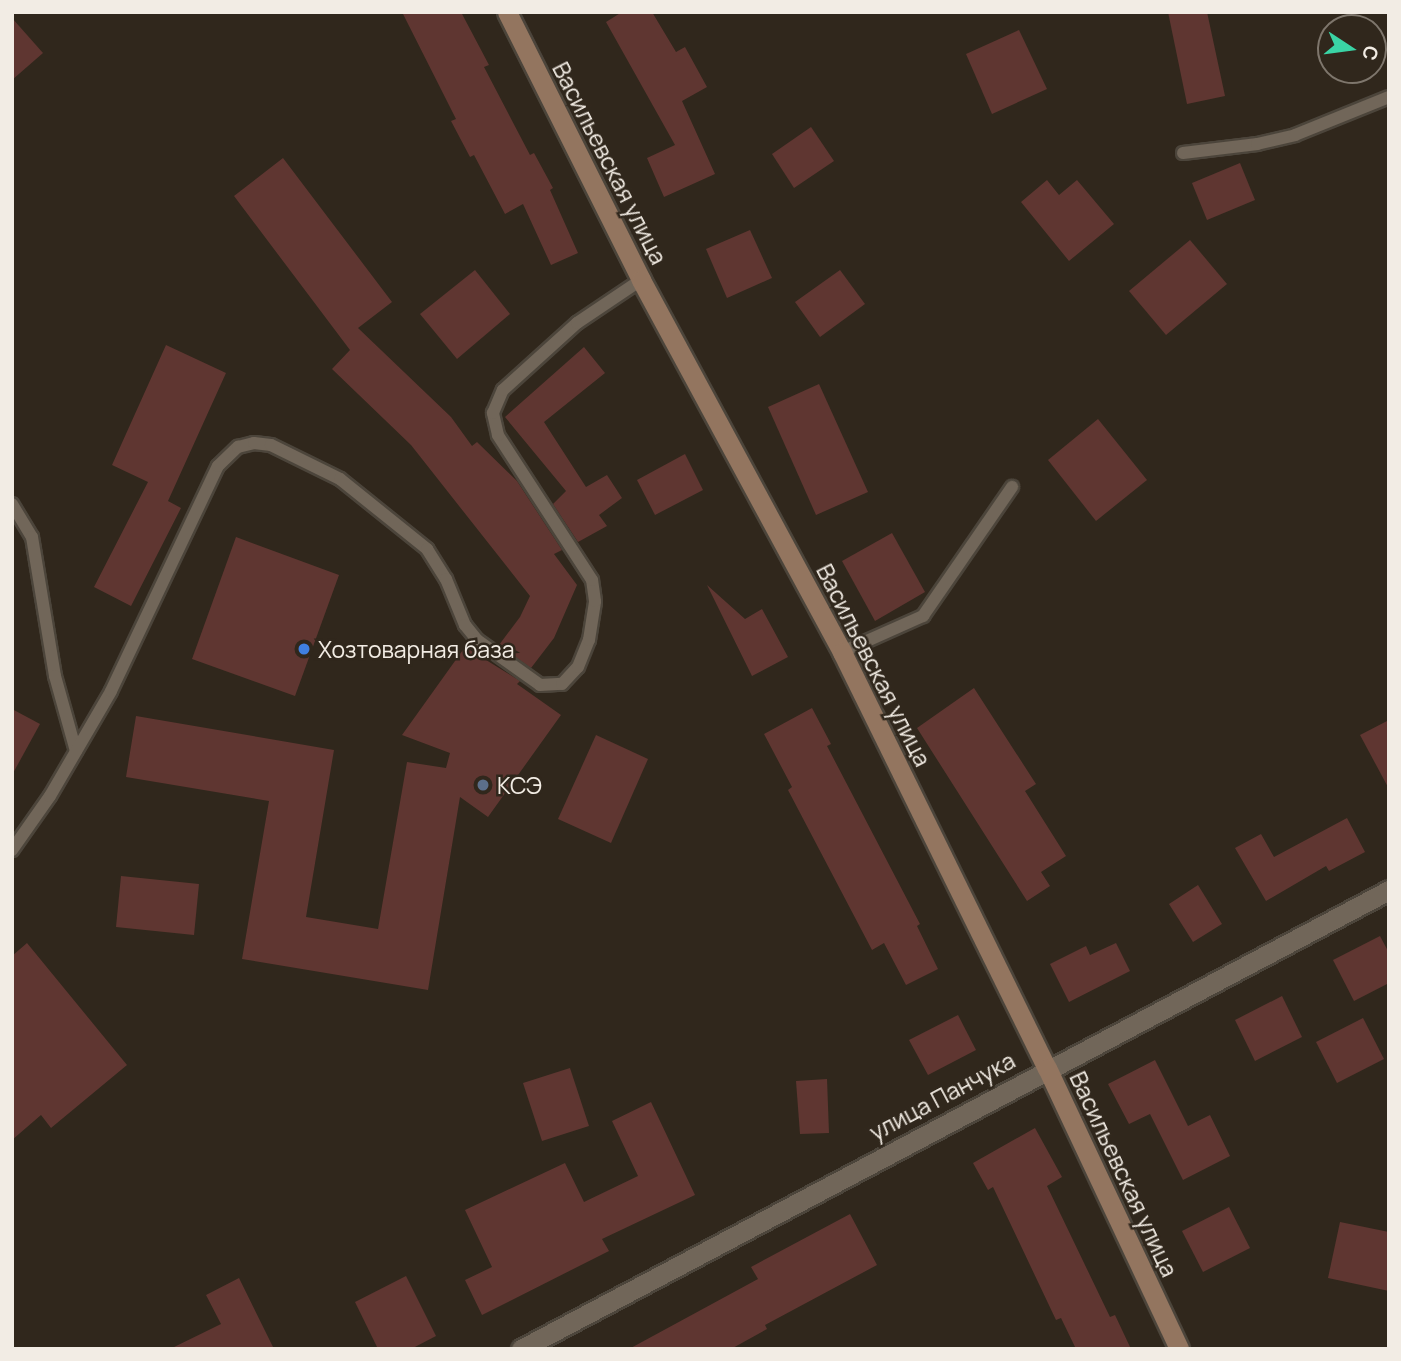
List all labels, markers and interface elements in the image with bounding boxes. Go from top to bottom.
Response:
north arrow [1317,14,1387,84]
text: С [1356,43,1385,63]
street label: Васильевская улица [547,57,673,269]
street label: Васильевская улица [811,559,937,771]
place label: Хозтоварная база [318,635,515,663]
marker: Хозтоварная база [296,641,312,657]
place label: КСЭ [497,771,542,799]
marker: КСЭ [475,777,491,793]
street label: улица Панчука [865,1046,1019,1146]
street label: Васильевская улица [1064,1067,1184,1281]

